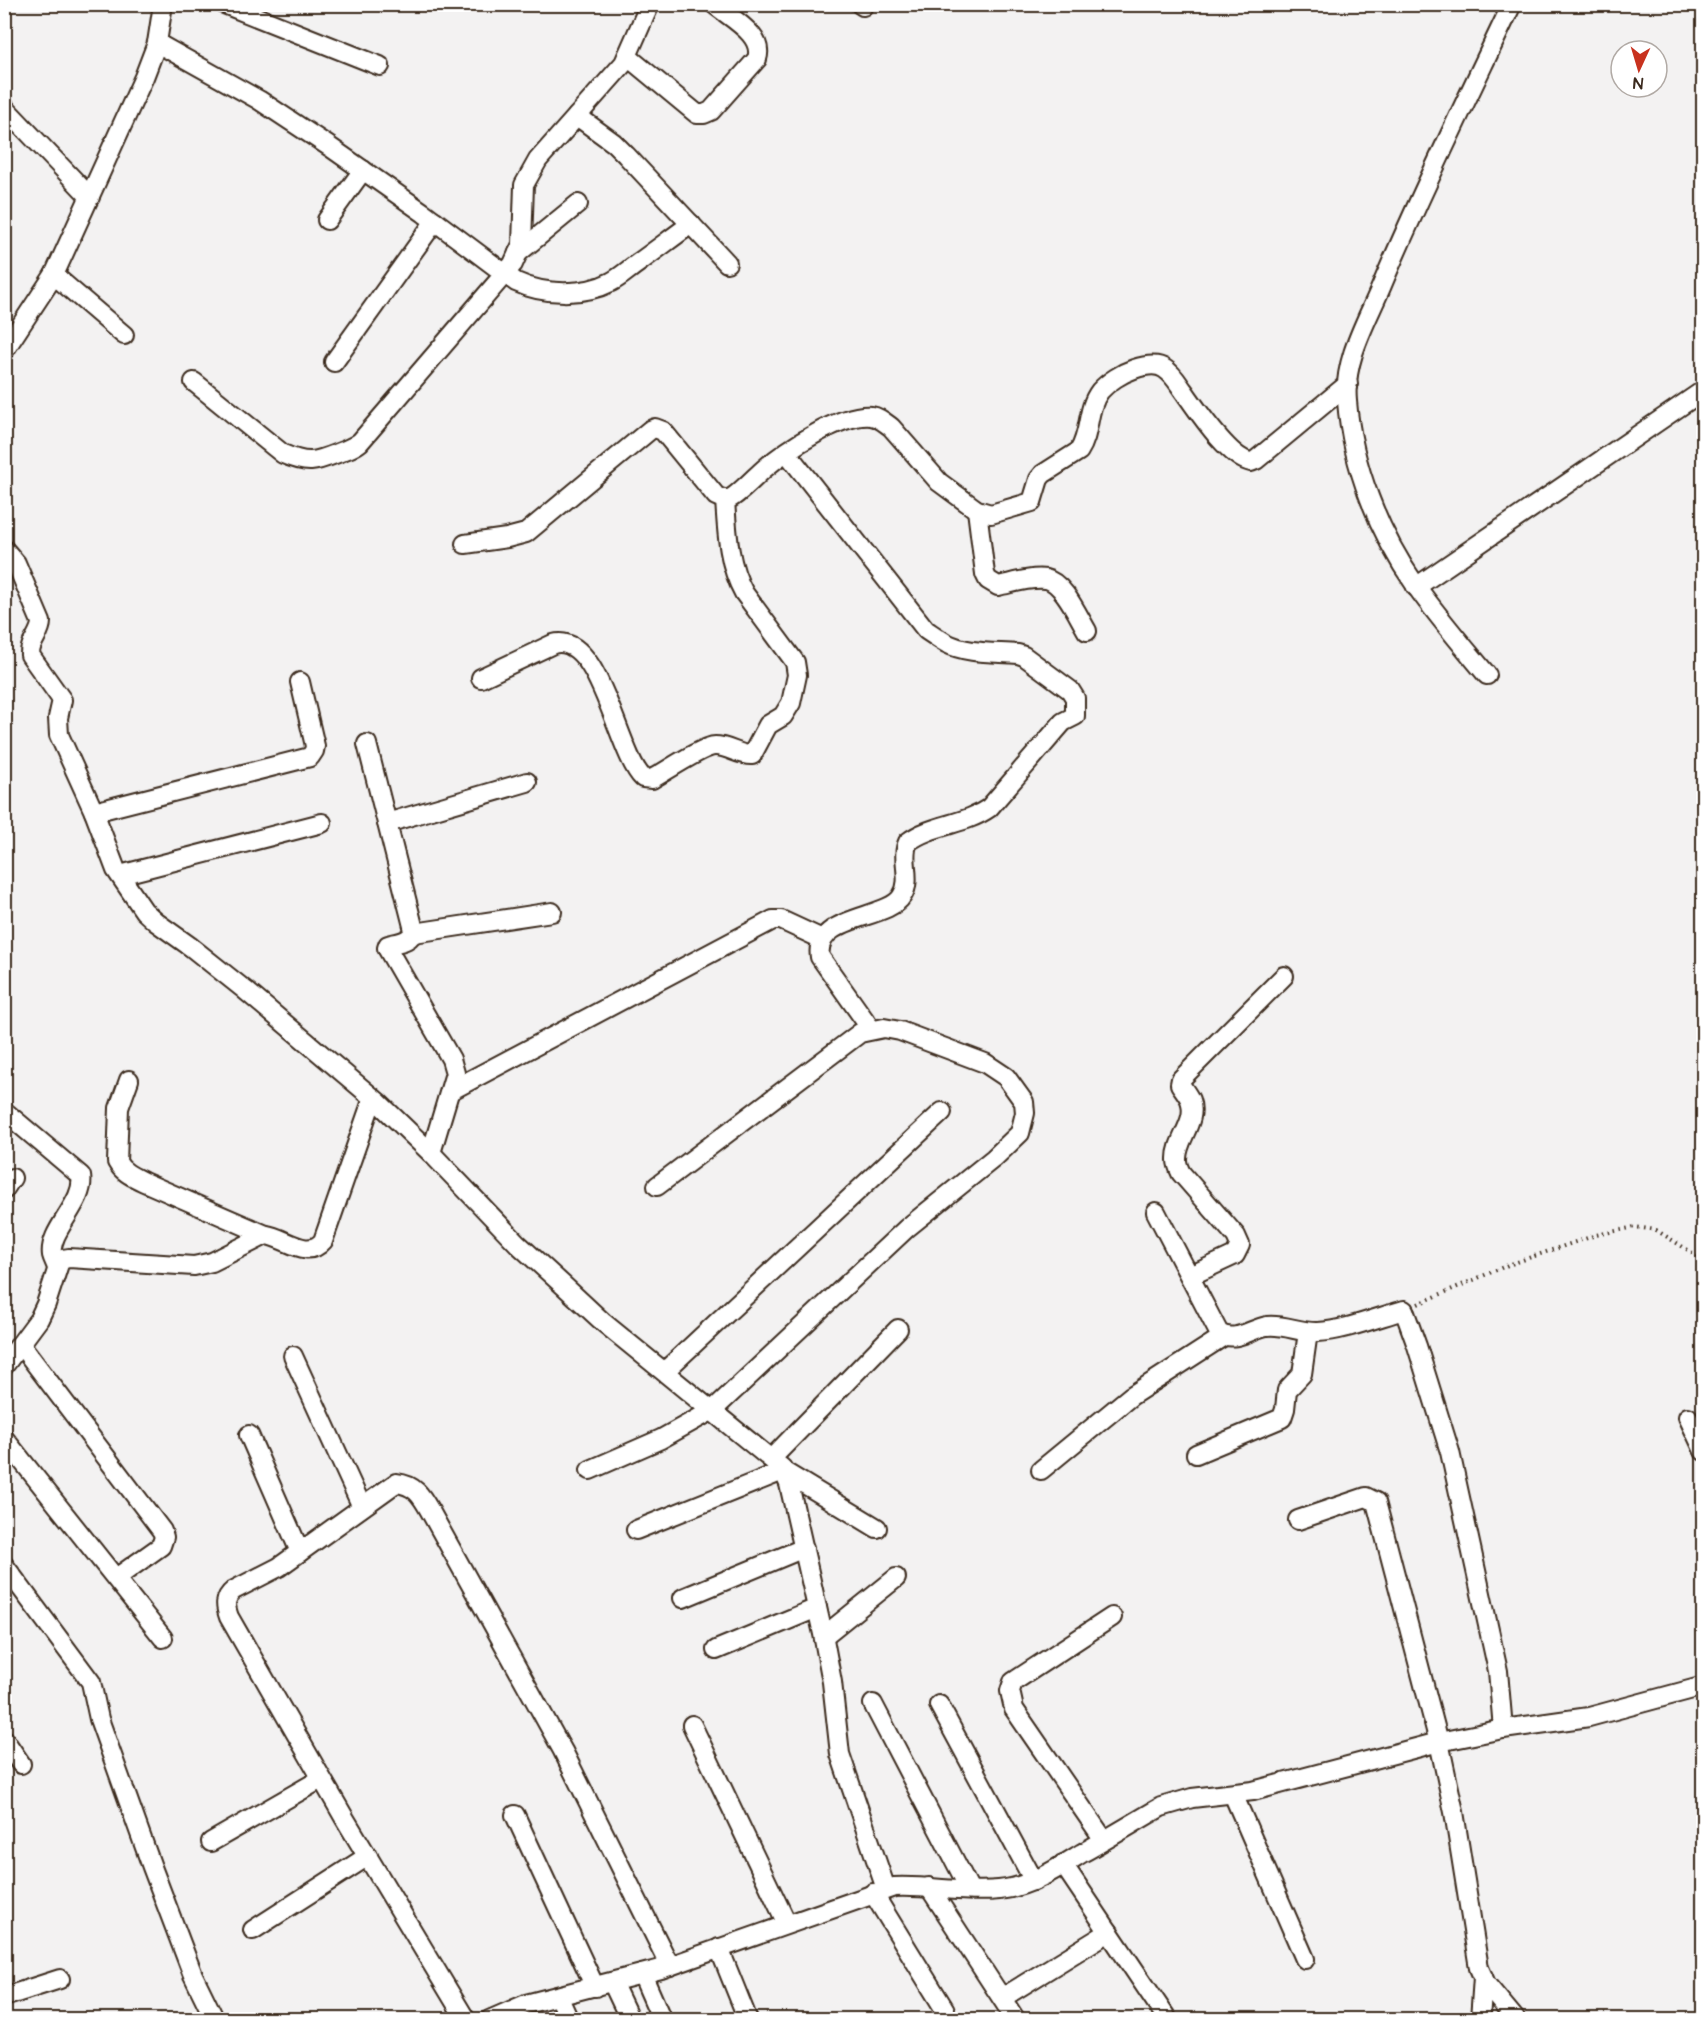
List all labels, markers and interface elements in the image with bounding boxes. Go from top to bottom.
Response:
north arrow [1609,39,1669,99]
text: N [1632,72,1644,94]

